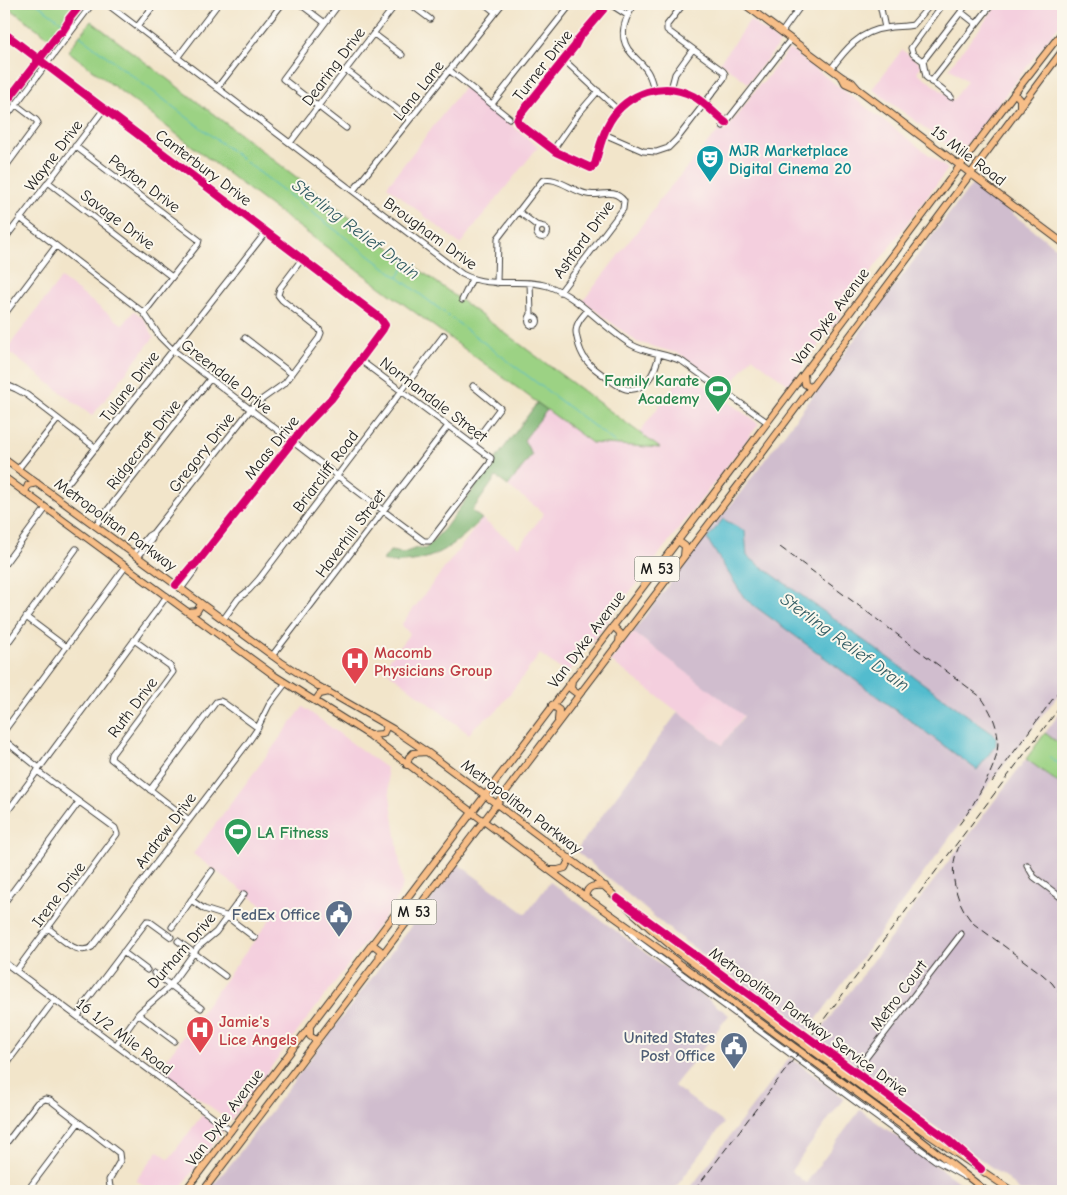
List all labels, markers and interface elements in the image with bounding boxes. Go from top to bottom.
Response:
street label: Dearing Drive [298,24,369,109]
street label: Turner Drive [509,26,576,105]
street label: Lana Lane [390,57,448,124]
street label: Wayne Drive [21,116,87,195]
street label: 15 Mile Road [928,122,1009,190]
street label: Canterbury Drive [152,126,255,210]
place label: MJR Marketplace Digital Cinema 20 [729,142,852,178]
theatre icon: MJR Marketplace Digital Cinema 20 [695,144,725,183]
street label: Peyton Drive [105,151,184,216]
water label: Sterling Relief Drain [288,175,424,284]
street label: Savage Drive [77,186,158,253]
street label: Brougham Drive [380,194,481,274]
street label: Ashford Drive [550,197,618,282]
street label: Van Dyke Avenue [788,265,873,369]
street label: Greendale Drive [177,336,275,418]
street label: Tulane Drive [97,348,163,426]
street label: Normandale Street [376,354,491,446]
place label: Family Karate Academy [604,372,700,408]
sports icon: Family Karate Academy [703,374,733,413]
street label: Ridgecroft Drive [103,396,184,493]
street label: Gregory Drive [165,409,238,496]
street label: Maas Drive [241,412,303,483]
street label: Briarcliff Road [289,427,362,516]
street label: Metropolitan Parkway [51,474,181,576]
street label: Haverhill Street [312,486,390,581]
road number: M 53 [634,556,680,582]
street label: Van Dyke Avenue [544,588,629,692]
water label: Sterling Relief Drain [776,589,913,696]
place label: Macomb Physicians Group [374,644,492,680]
hospital icon: Macomb Physicians Group [340,646,370,685]
street label: Ruth Drive [104,674,161,741]
street label: Metropolitan Parkway [457,756,586,859]
street label: Andrew Drive [132,789,200,872]
sports icon: LA Fitness [223,817,253,856]
place label: LA Fitness [257,824,329,842]
street label: Irene Drive [28,858,89,931]
public building icon: FedEx Office [324,899,354,938]
road number: M 53 [392,900,436,924]
place label: FedEx Office [232,906,320,924]
street label: Durham Drive [144,909,220,992]
street label: Metropolitan Parkway Service Drive [706,944,911,1100]
street label: Metro Court [867,957,931,1034]
street label: 16 1/2 Mile Road [73,995,176,1079]
place label: Jamie's Lice Angels [219,1013,297,1049]
hospital icon: Jamie's Lice Angels [185,1015,215,1054]
place label: United States Post Office [624,1029,715,1065]
public building icon: United States Post Office [719,1031,749,1070]
street label: Van Dyke Avenue [182,1066,267,1170]

